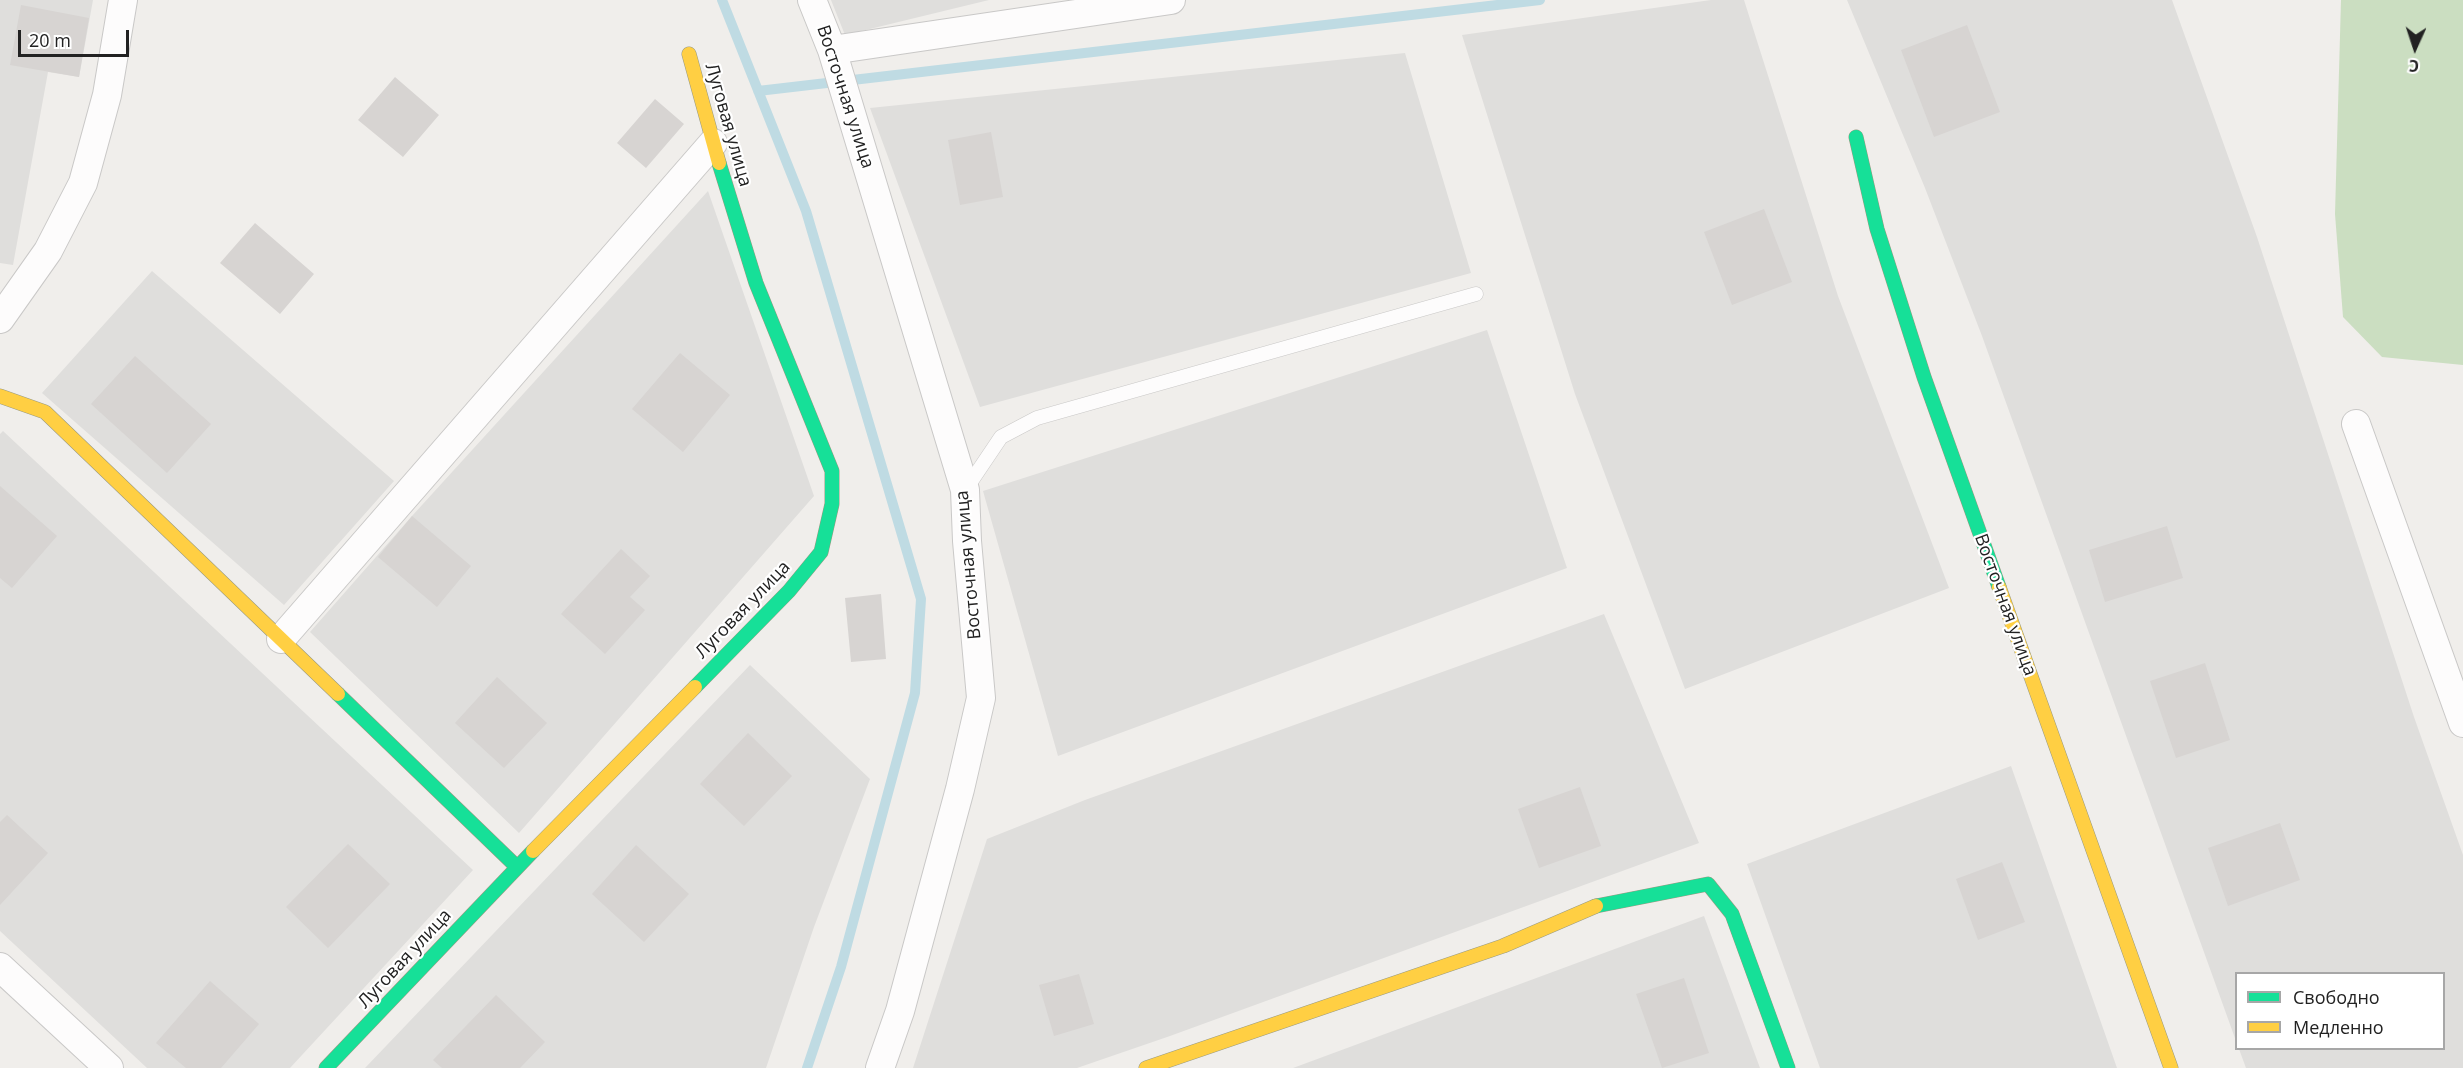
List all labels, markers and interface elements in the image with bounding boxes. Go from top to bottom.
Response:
scale bar [21,18,132,56]
north arrow [2385,18,2445,78]
street label: Восточная улица [812,23,878,171]
text: 20 m [29,28,71,52]
text: С [2408,55,2420,77]
street label: Луговая улица [700,61,756,189]
street label: Восточная улица [952,490,986,640]
street label: Восточная улица [1969,531,2041,679]
street label: Луговая улица [691,557,795,663]
street label: Луговая улица [354,905,456,1013]
legend [2235,972,2445,1050]
text: Свободно [2293,985,2380,1009]
text: Медленно [2293,1015,2384,1039]

